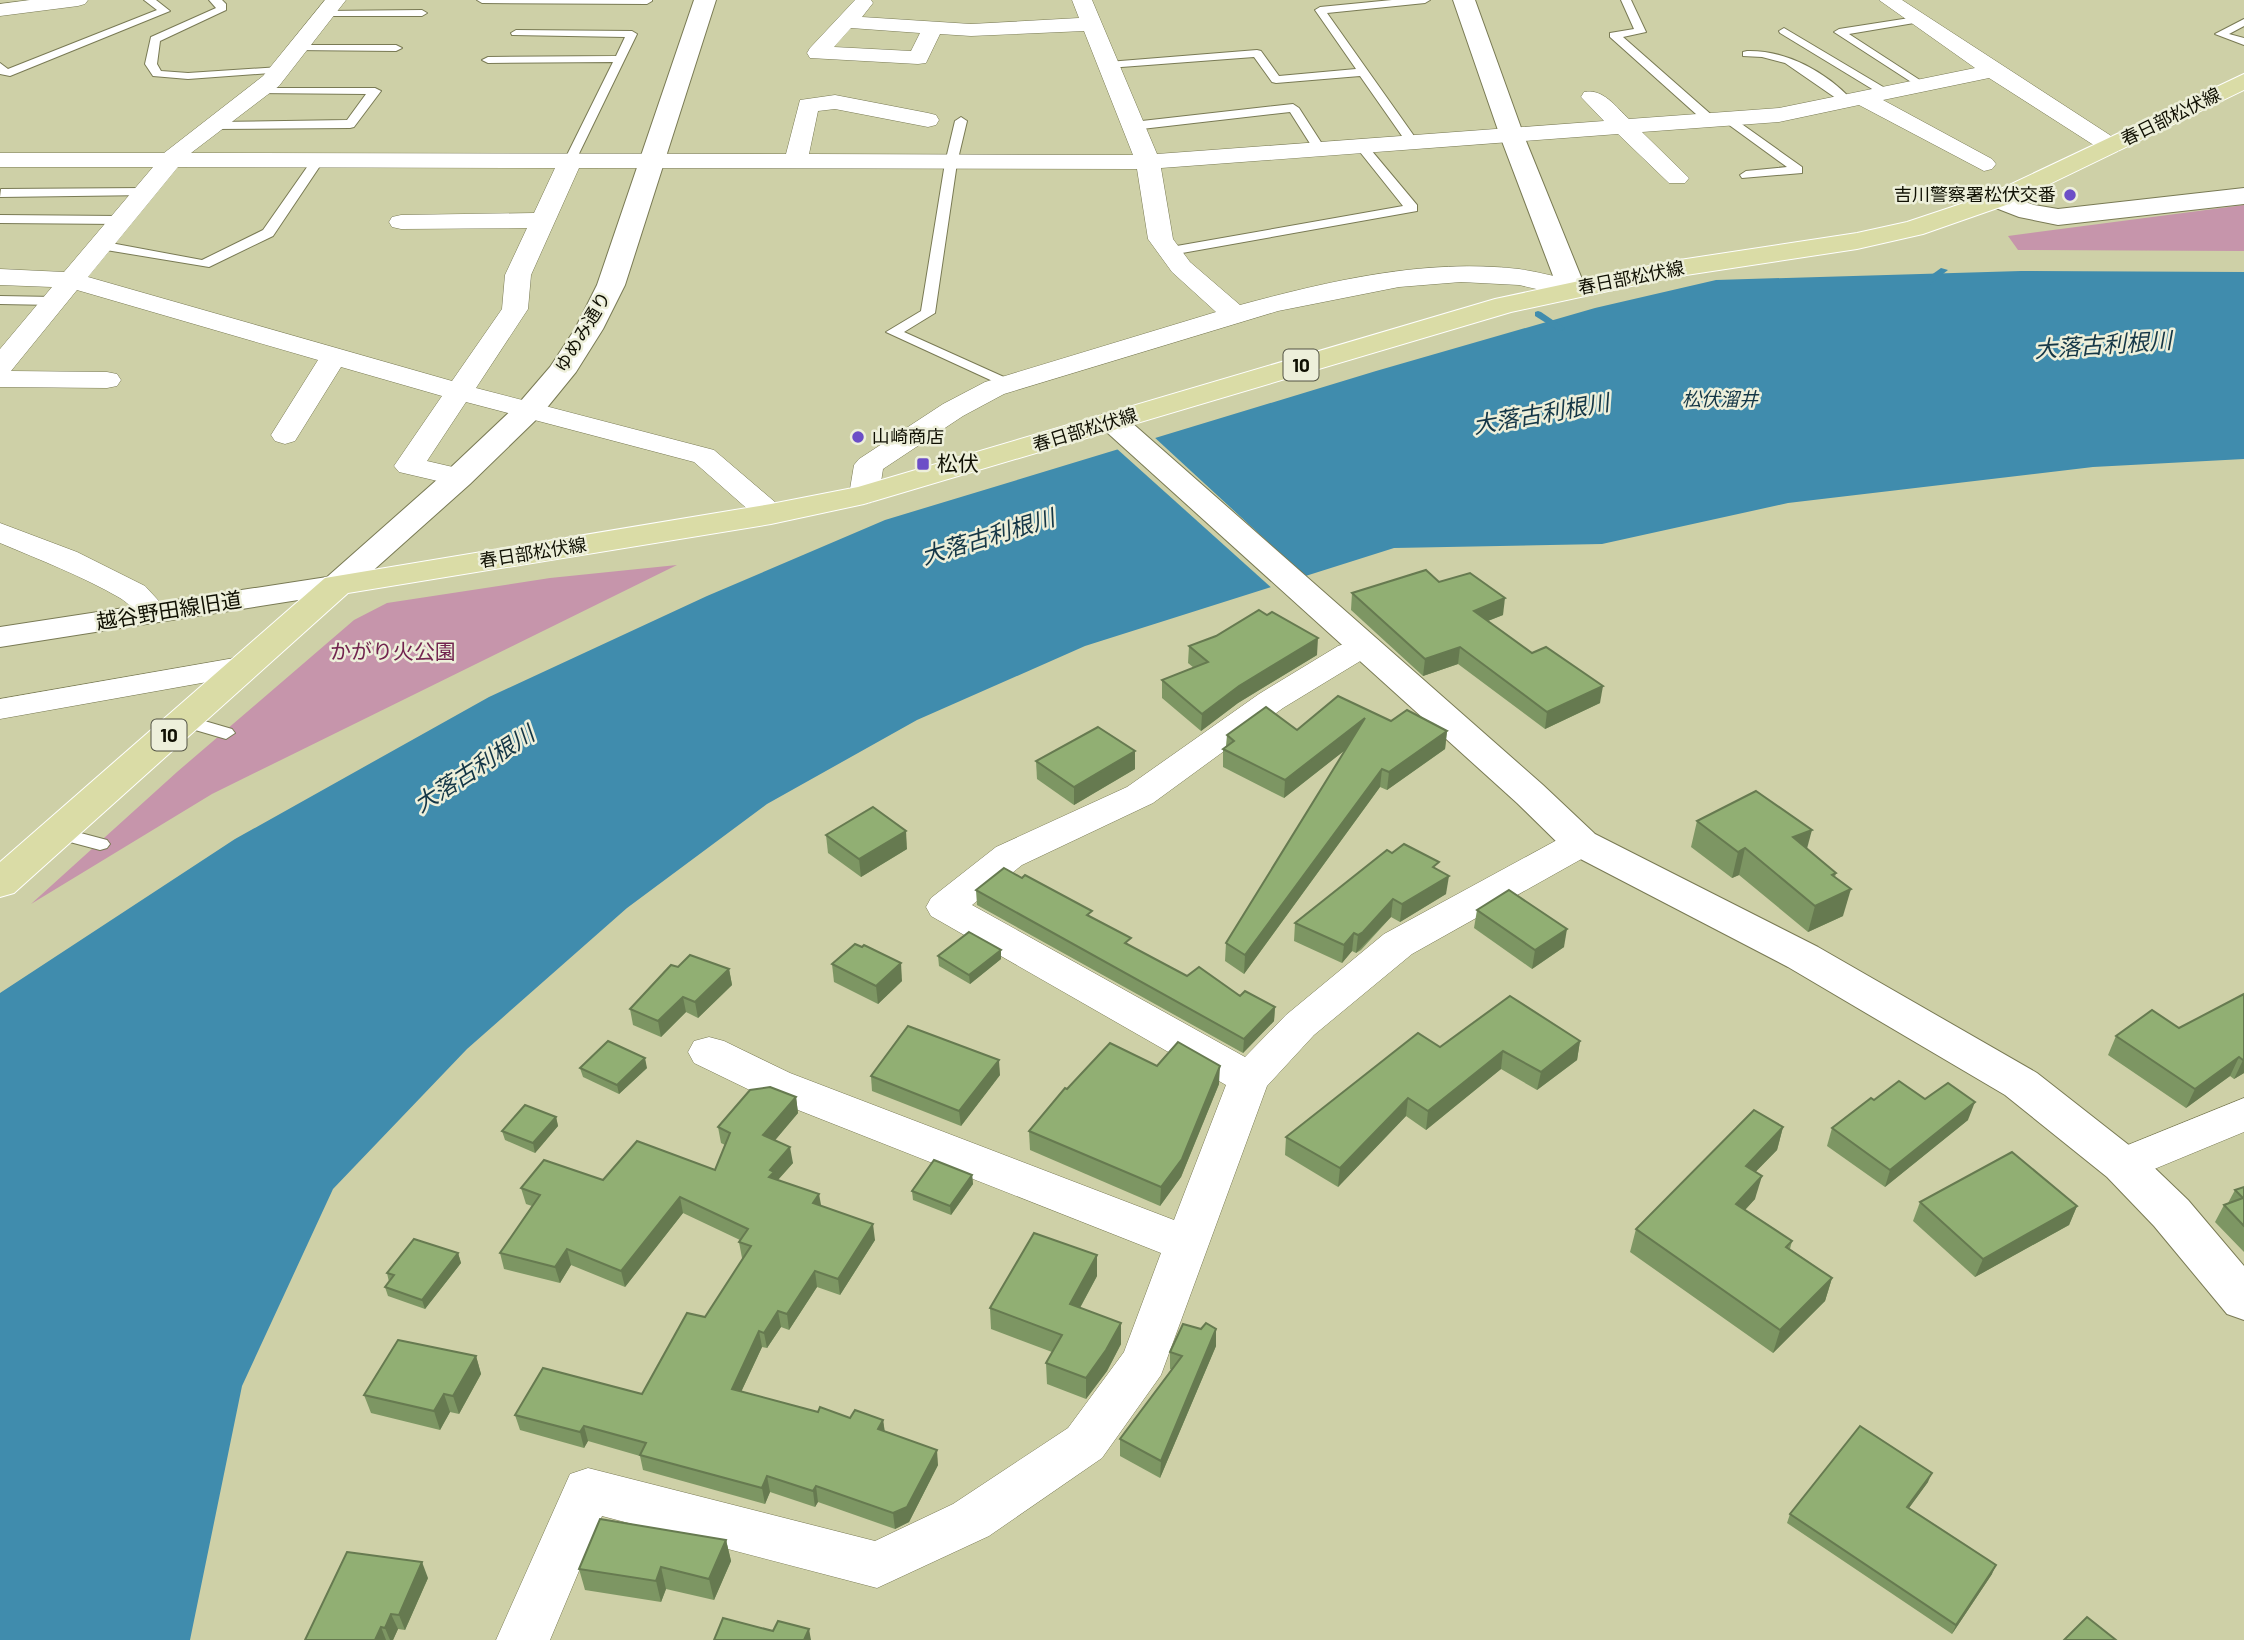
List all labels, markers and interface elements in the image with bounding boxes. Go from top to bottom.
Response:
street label: 春日部松伏線 [2117,83,2224,150]
place label: 吉川警察署松伏交番 [1894,183,2056,205]
marker: 吉川警察署松伏交番 [2062,187,2078,203]
street label: 春日部松伏線 [1576,256,1686,298]
street label: ゆめみ通り [550,287,615,376]
water label: 大落古利根川 [2033,325,2176,363]
road number: 10 [1284,350,1318,380]
water label: 大落古利根川 [1470,387,1614,439]
water label: 松伏溜井 [1682,387,1760,410]
street label: 春日部松伏線 [1030,403,1140,455]
place label: 山崎商店 [872,425,944,447]
marker: 山崎商店 [850,429,866,445]
place label: 松伏 [937,450,979,475]
marker: 松伏 [915,456,931,472]
water label: 大落古利根川 [918,502,1061,570]
street label: 春日部松伏線 [478,533,588,571]
street label: 越谷野田線旧道 [94,586,243,633]
park label: かがり火公園 [330,638,456,663]
water label: 大落古利根川 [408,717,541,817]
road number: 10 [152,720,186,750]

